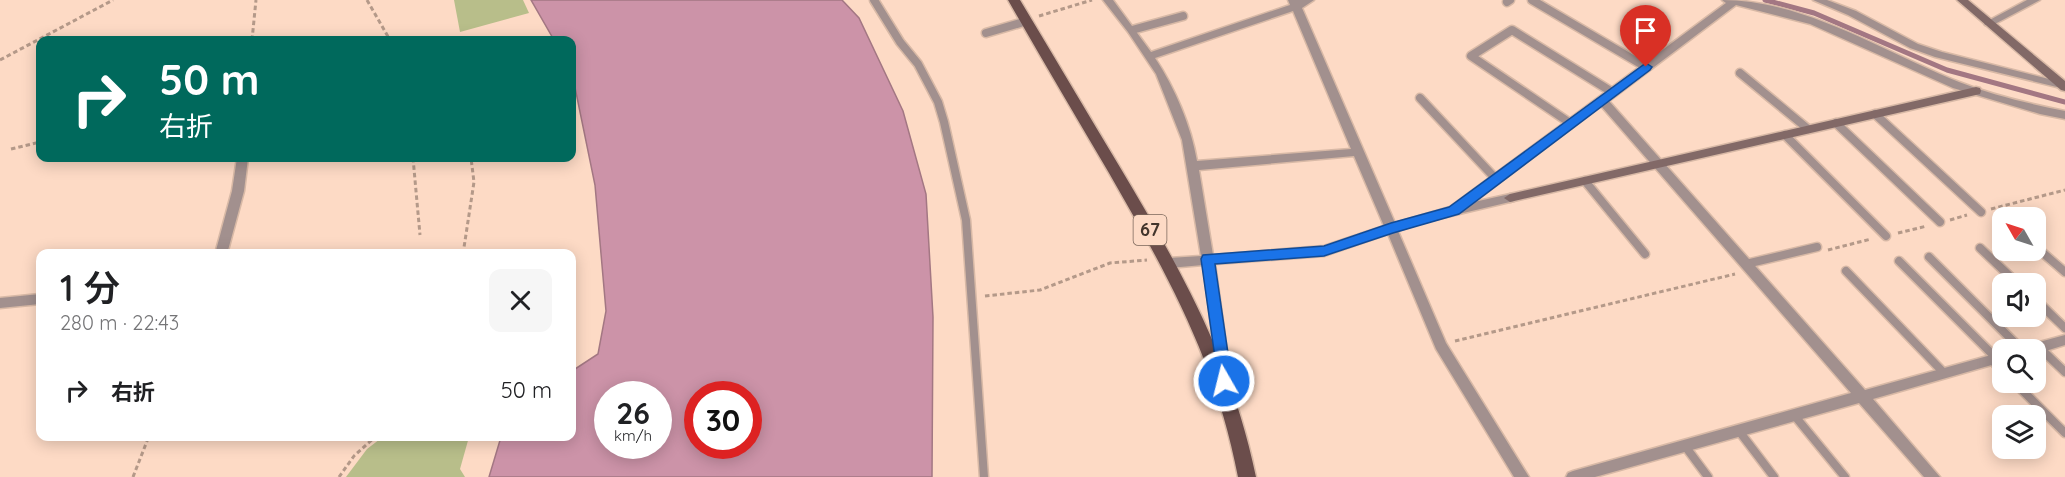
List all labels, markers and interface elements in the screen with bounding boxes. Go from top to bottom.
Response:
pin [1620,5,1671,67]
icon: arrive [1629,14,1662,47]
text: 50 m [159,53,259,106]
icon: right [60,60,138,138]
text: 右折 [159,109,213,143]
north arrow [1992,207,2046,261]
map controls [1992,207,2046,459]
road number: 67 [1134,215,1166,245]
text: 1 分 [60,265,120,310]
button: close [489,269,552,332]
button: sound [1992,273,2046,327]
text: 280 m · 22:43 [60,310,179,335]
button: search [1992,339,2046,393]
position arrow [1192,349,1256,413]
icon: right [60,374,93,407]
text: 50 m [501,376,552,404]
text: 右折 [111,378,155,406]
speed limit sign: 30 [684,381,762,459]
text: 26 [616,394,650,432]
button: layers [1992,405,2046,459]
text: km/h [614,426,652,445]

